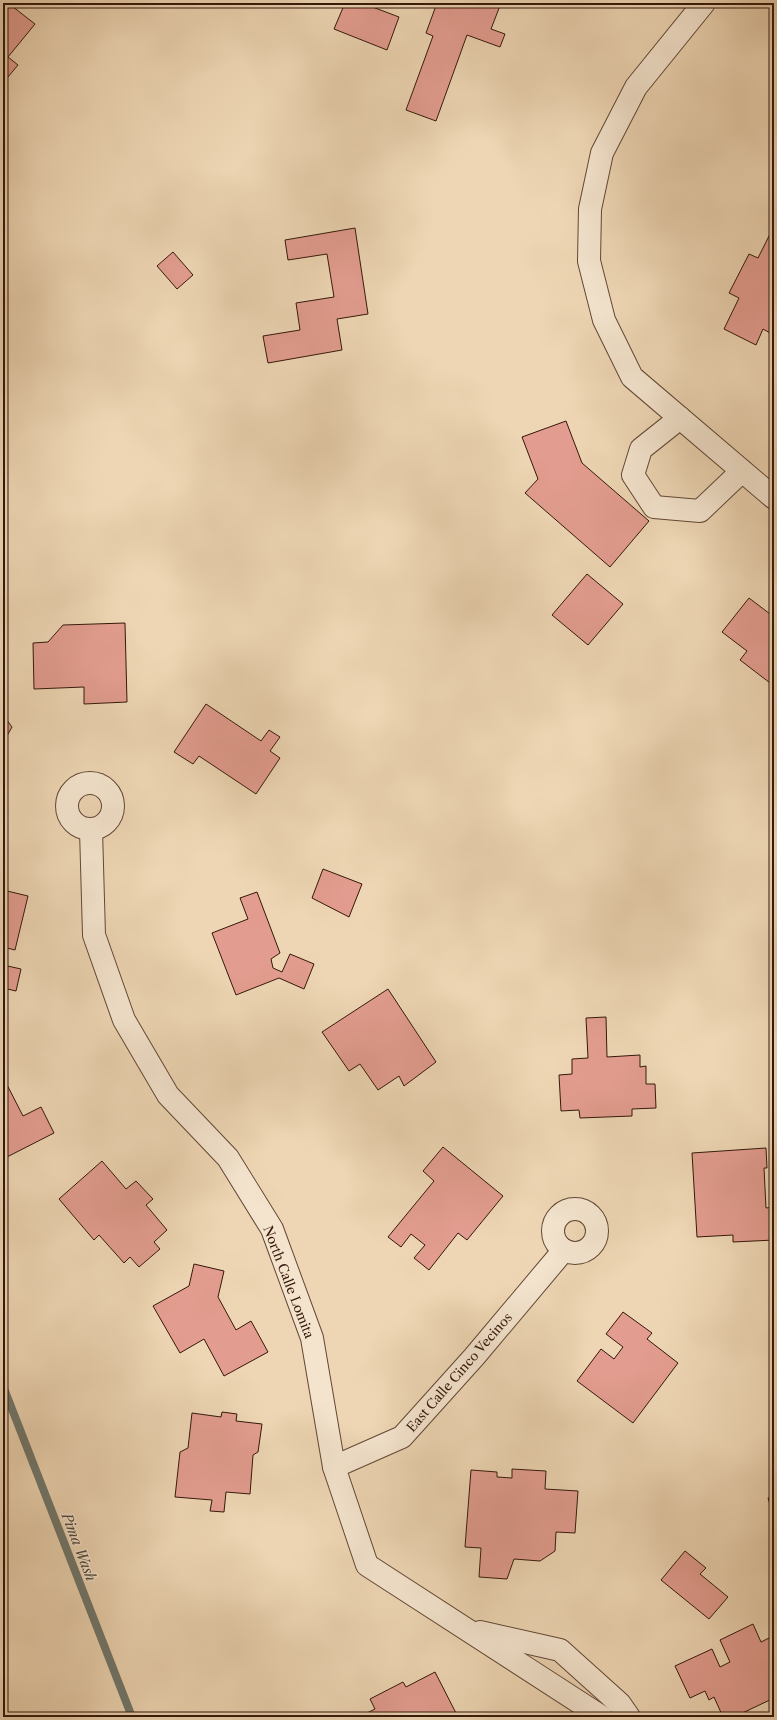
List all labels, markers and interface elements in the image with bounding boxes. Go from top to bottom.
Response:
street label: North Calle Lomita [260,1223,318,1341]
street label: East Calle Cinco Vecinos [403,1309,515,1435]
water label: Pima Wash [57,1509,100,1584]

